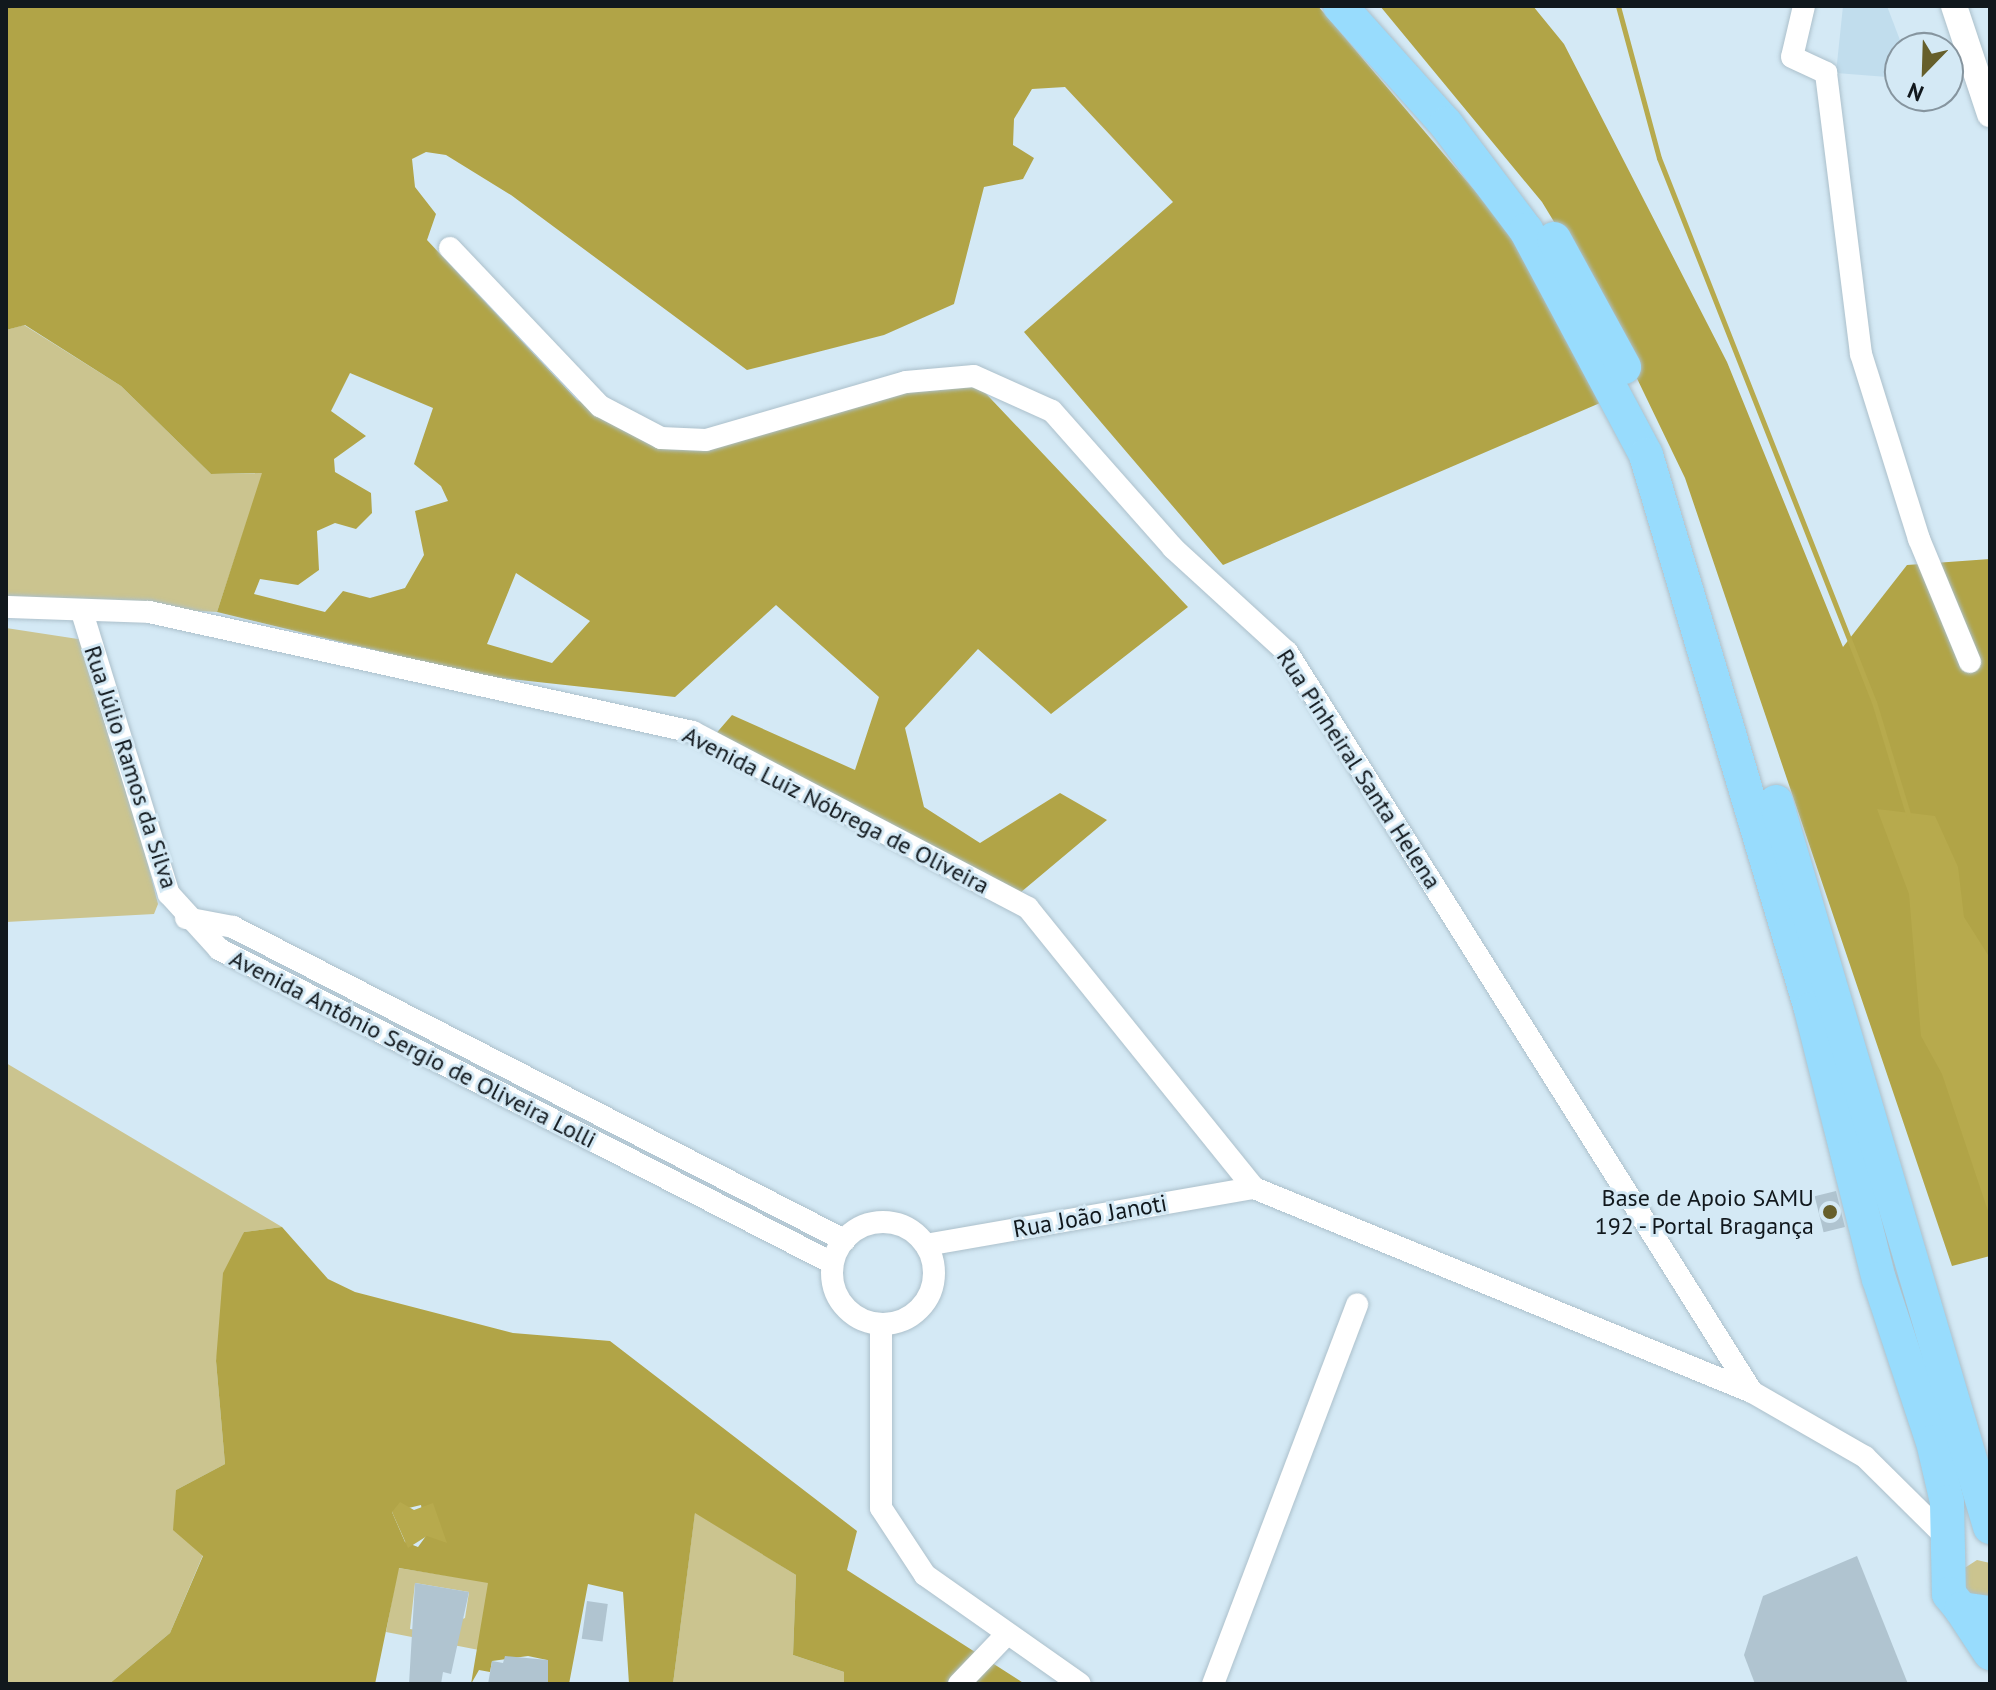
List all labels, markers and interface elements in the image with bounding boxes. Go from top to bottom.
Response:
north arrow [1884,32,1964,112]
text: N [1903,77,1928,108]
street label: Rua Júlio Ramos da Silva [78,642,184,892]
street label: Rua Pinheiral Santa Helena [1271,644,1447,894]
street label: Avenida Luiz Nóbrega de Oliveira [678,720,994,900]
street label: Avenida Antônio Sergio de Oliveira Lolli [225,944,601,1154]
place label: Base de Apoio SAMU 192 - Portal Bragança [1591,1184,1814,1240]
street label: Rua João Janoti [1011,1188,1169,1244]
marker: Base de Apoio SAMU 192 - Portal Bragança [1821,1203,1839,1221]

